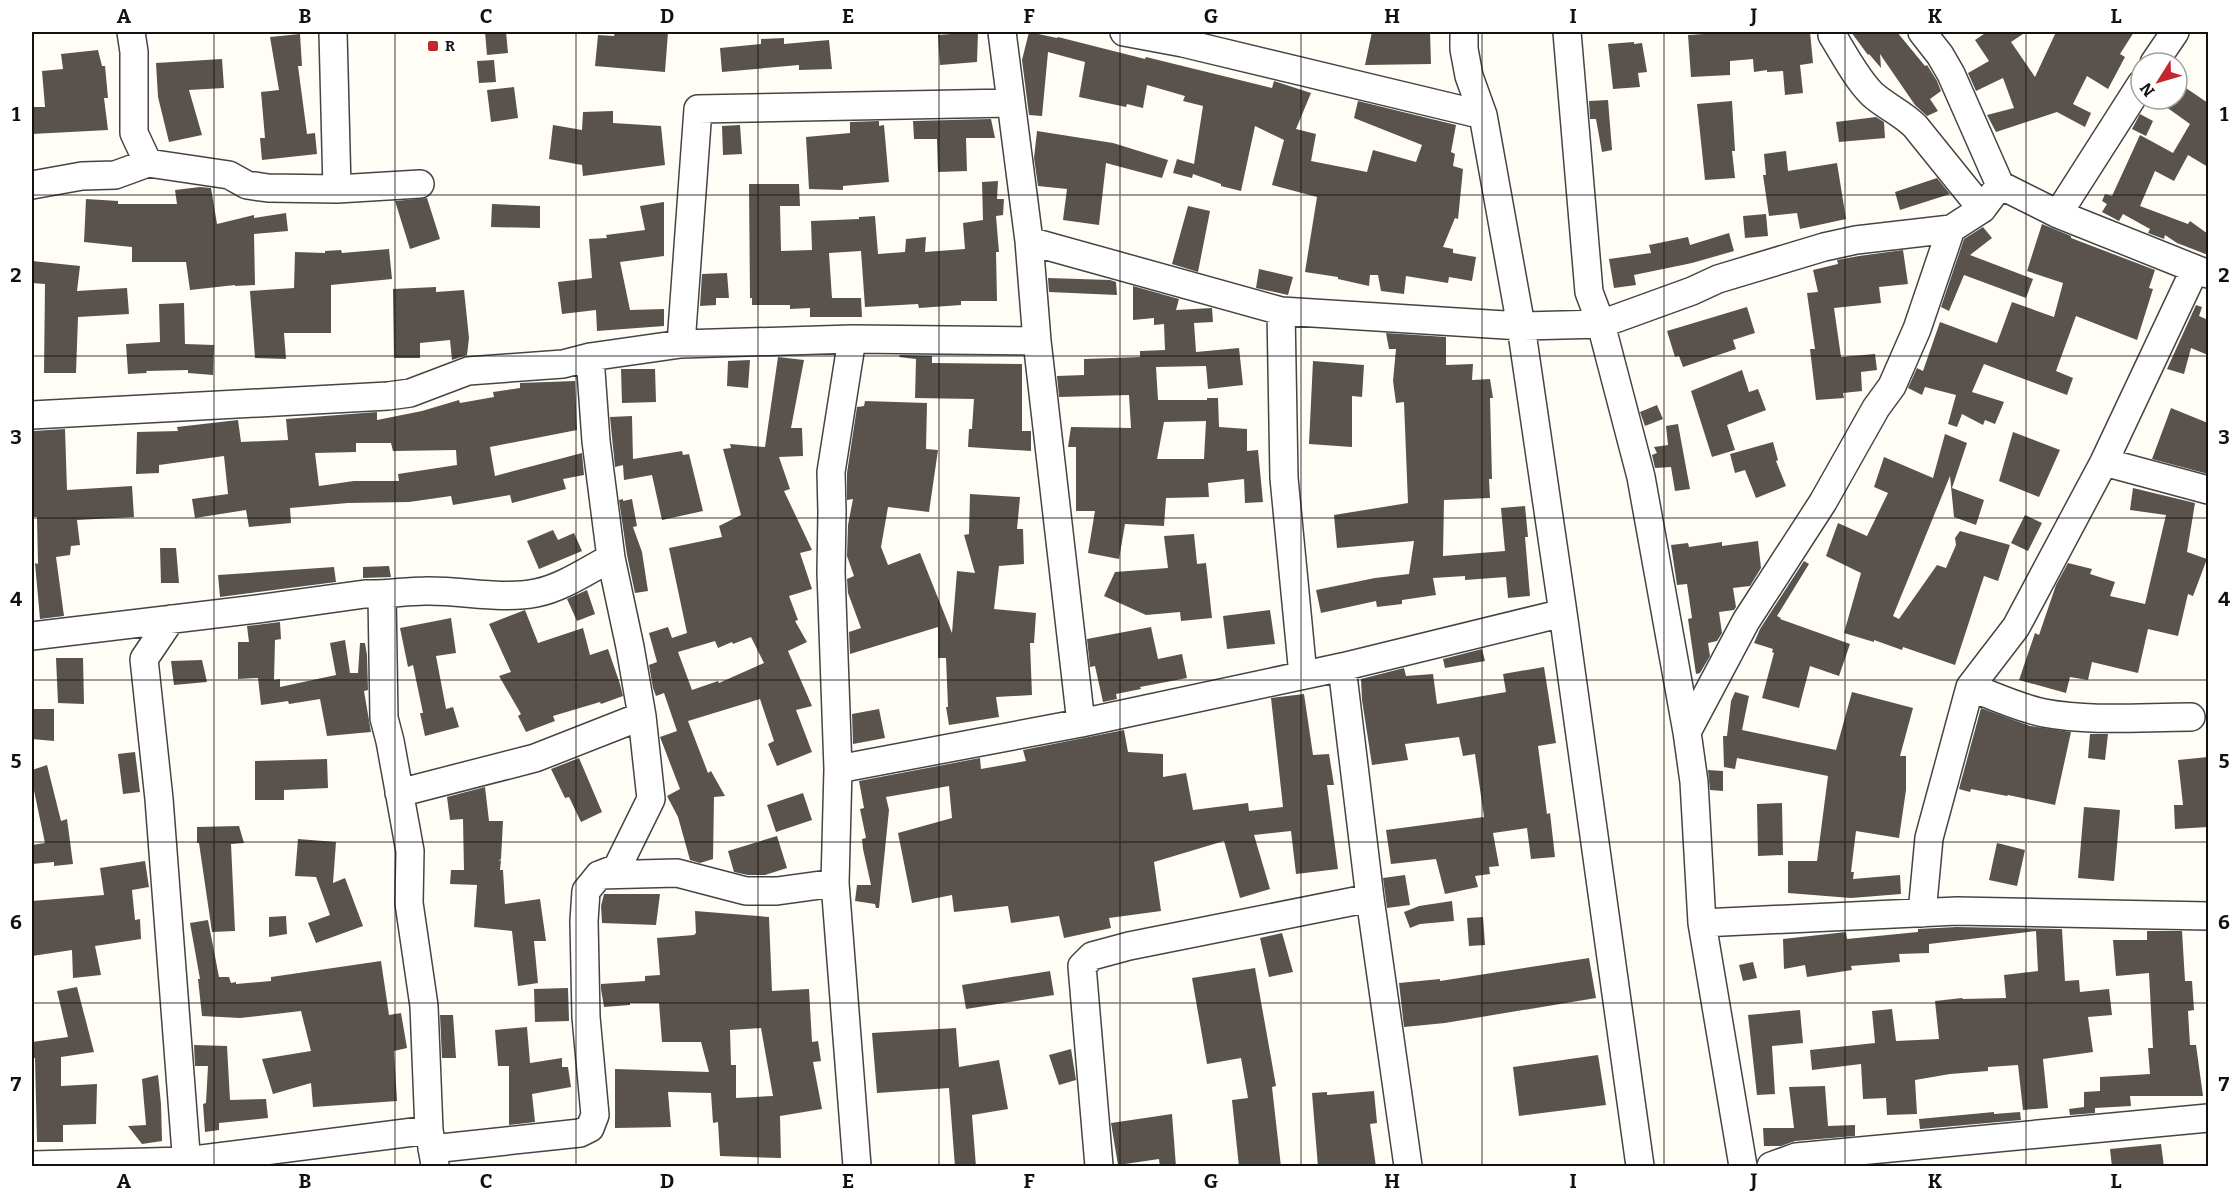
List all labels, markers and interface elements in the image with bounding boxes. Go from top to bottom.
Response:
text: A [117,4,132,28]
text: B [299,4,312,28]
text: C [480,4,492,28]
text: D [660,4,674,28]
text: E [842,4,854,28]
text: F [1023,4,1035,28]
text: G [1204,4,1218,28]
text: H [1384,4,1400,28]
text: I [1569,4,1577,28]
text: J [1750,4,1758,28]
text: K [1928,4,1943,28]
text: L [2110,4,2122,28]
place label: R [445,37,455,55]
marker: R [426,39,440,53]
north arrow [2129,51,2189,111]
text: N [2136,79,2159,100]
text: 1 [12,102,21,126]
text: 1 [2220,102,2229,126]
text: 2 [10,263,22,287]
text: 2 [2218,263,2230,287]
text: 3 [10,425,22,449]
text: 3 [2218,425,2230,449]
text: 4 [10,587,22,611]
text: 4 [2218,587,2230,611]
text: 5 [11,749,22,773]
text: 5 [2219,749,2230,773]
text: 6 [10,910,22,934]
text: 6 [2218,910,2230,934]
text: 7 [11,1072,22,1096]
text: 7 [2219,1072,2230,1096]
text: A [117,1169,132,1193]
text: B [299,1169,312,1193]
text: C [480,1169,492,1193]
text: D [660,1169,674,1193]
text: E [842,1169,854,1193]
text: F [1023,1169,1035,1193]
text: G [1204,1169,1218,1193]
text: H [1384,1169,1400,1193]
text: I [1569,1169,1577,1193]
text: J [1750,1169,1758,1193]
text: K [1928,1169,1943,1193]
text: L [2110,1169,2122,1193]

